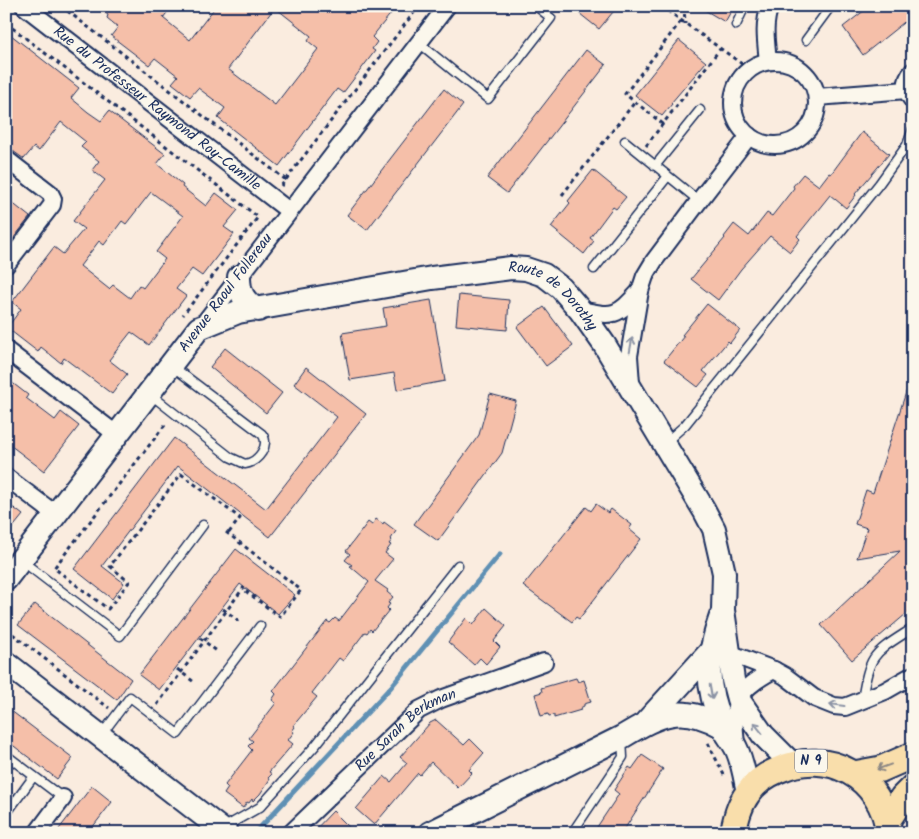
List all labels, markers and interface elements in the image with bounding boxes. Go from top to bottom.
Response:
street label: Rue du Professeur Raymond Roy-Camille [48,20,266,197]
street label: Avenue Raoul Follereau [173,228,279,358]
street label: Route de Dorothy [507,256,604,337]
one-way arrow [626,337,636,353]
street label: Rue Sarah Berkman [349,682,460,778]
one-way arrow [707,683,717,699]
one-way arrow [829,700,845,710]
one-way arrow [752,722,763,735]
road number: N 9 [795,749,827,772]
one-way arrow [877,763,892,772]

